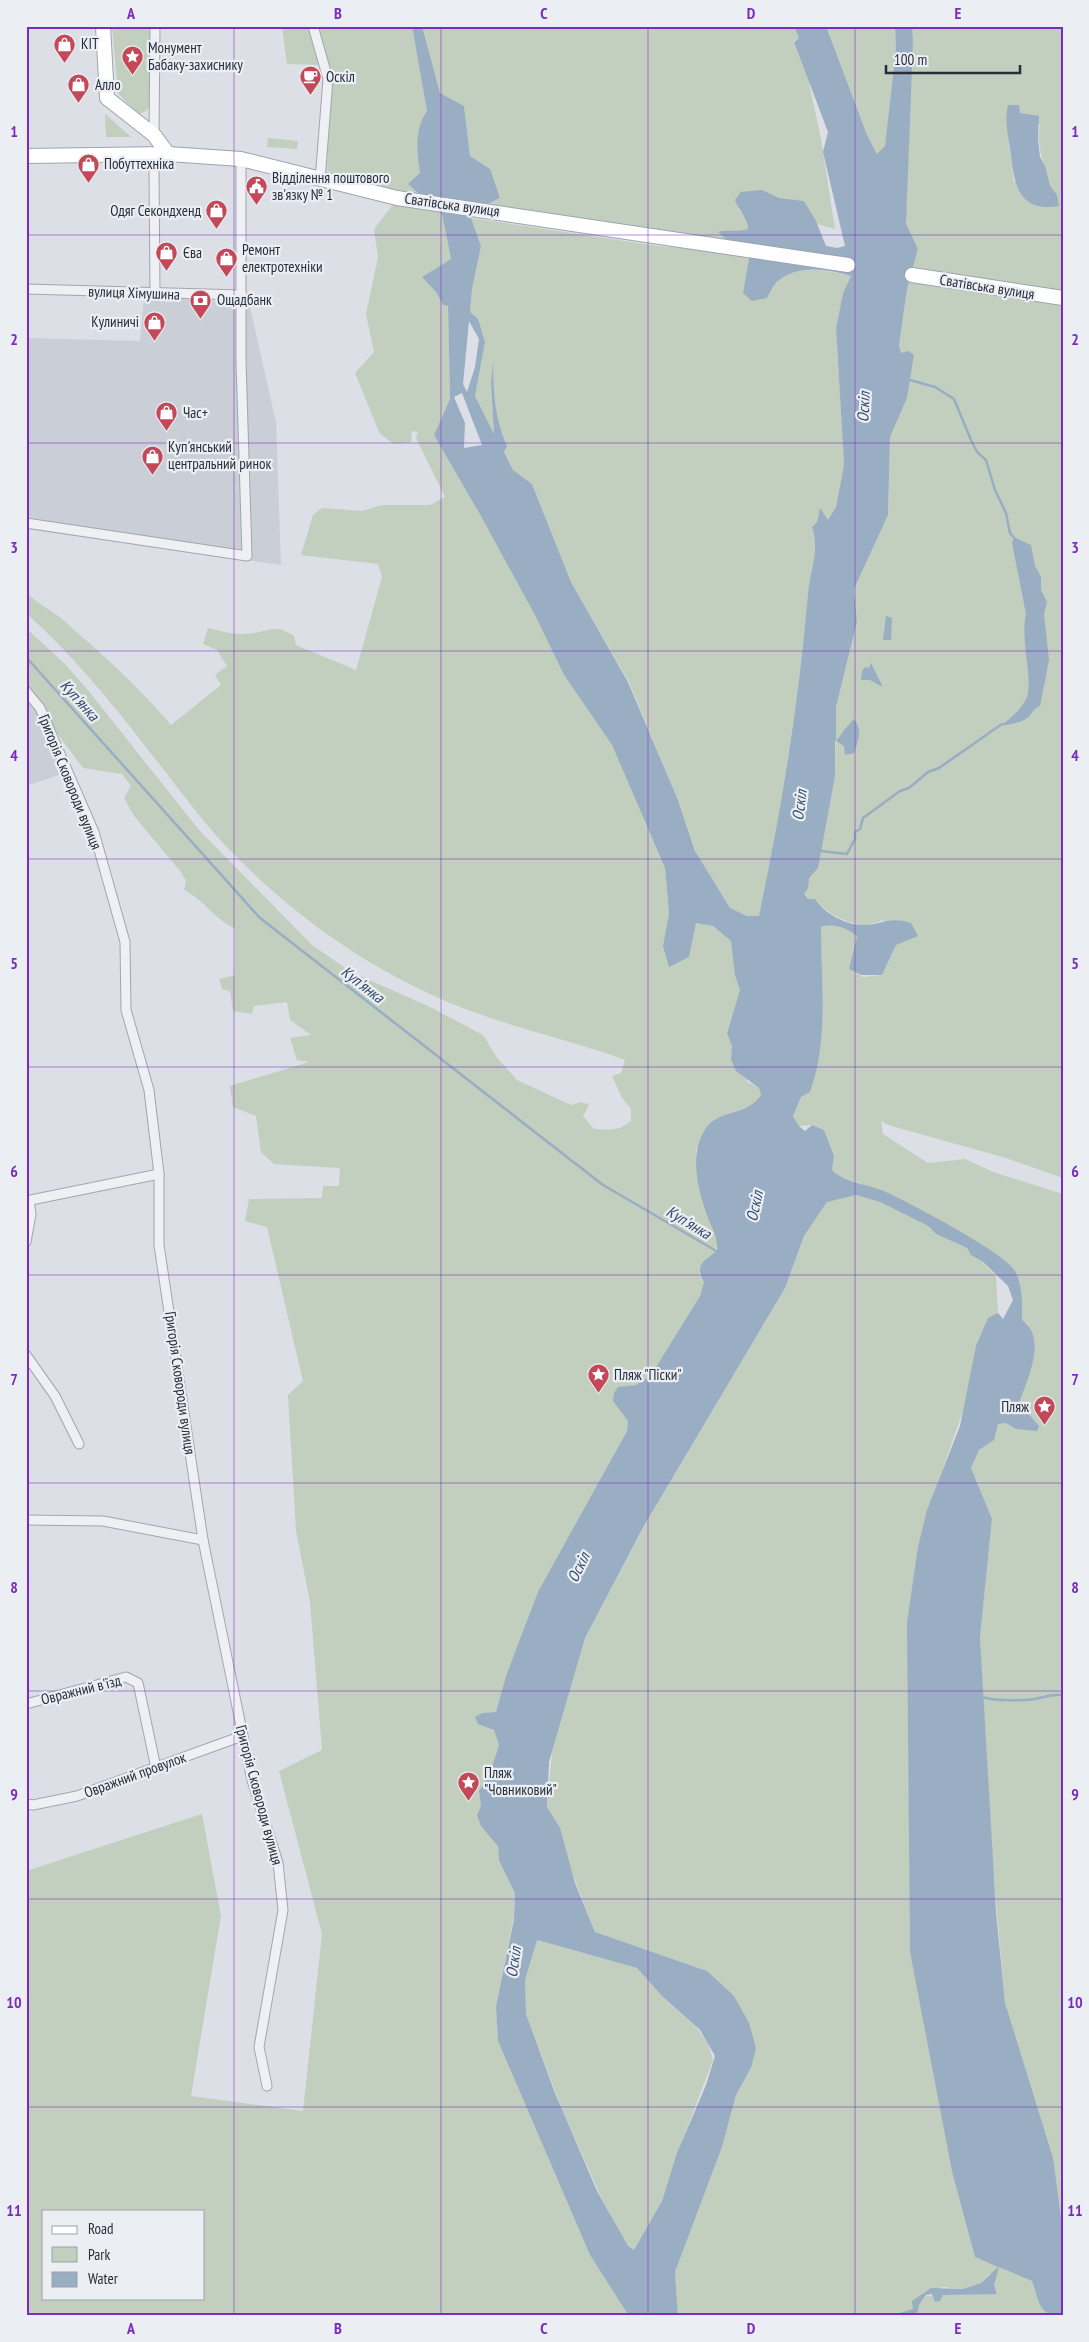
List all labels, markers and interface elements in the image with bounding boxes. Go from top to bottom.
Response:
text: A [126,3,136,23]
text: B [334,3,342,23]
text: C [540,3,548,23]
text: D [747,3,756,23]
text: E [955,3,962,23]
shop icon: КІТ [53,32,77,63]
place label: КІТ [81,34,99,53]
place label: Монумент Бабаку-захиснику [148,38,243,74]
scale bar [886,42,1020,74]
place icon: Монумент Бабаку-захиснику [120,45,144,76]
text: 100 m [894,50,927,69]
cafe icon: Оскіл [298,65,322,96]
place label: Оскіл [326,67,355,86]
shop icon: Алло [67,73,91,104]
place label: Алло [95,75,121,94]
text: 1 [10,121,18,141]
text: 1 [1071,121,1079,141]
shop icon: Побуттехніка [76,152,100,183]
place label: Побуттехніка [104,154,174,173]
place label: Відділення поштового зв'язку № 1 [272,168,390,204]
public building icon: Відділення поштового зв'язку № 1 [244,175,268,206]
street label: Сватівська вулиця [403,188,501,221]
shop icon: Одяг Секондхенд [205,199,229,230]
place label: Одяг Секондхенд [110,201,201,220]
place label: Ремонт електротехніки [242,240,323,276]
shop icon: Єва [155,241,179,272]
place label: Єва [183,243,202,262]
shop icon: Ремонт електротехніки [214,247,238,278]
street label: Сватівська вулиця [938,270,1036,303]
street label: вулиця Хімушина [88,281,180,304]
bank icon: Ощадбанк [189,288,213,319]
place label: Ощадбанк [217,290,272,309]
shop icon: Кулиничі [143,310,167,341]
place label: Кулиничі [91,312,139,331]
text: 2 [10,329,18,349]
text: 2 [1071,329,1079,349]
water label: Оскіл [852,390,874,423]
shop icon: Час+ [155,401,179,432]
place label: Час+ [183,403,208,422]
place label: Куп'янський центральний ринок [168,437,271,473]
shop icon: Куп'янський центральний ринок [140,444,164,475]
text: 3 [10,537,18,557]
text: 3 [1071,537,1079,557]
water label: Куп'янка [56,675,105,726]
street label: Григорія Сковороди вулиця [35,711,106,852]
text: 4 [10,745,18,765]
text: 4 [1071,745,1079,765]
water label: Оскіл [787,787,811,821]
text: 5 [10,953,18,973]
text: 5 [1071,953,1079,973]
water label: Куп'янка [338,961,390,1008]
text: 6 [10,1161,18,1181]
text: 6 [1071,1161,1079,1181]
water label: Оскіл [741,1187,767,1223]
water label: Куп'янка [663,1201,716,1244]
street label: Григорія Сковороди вулиця [161,1310,200,1456]
place icon: Пляж "Піски" [586,1363,610,1394]
place label: Пляж "Піски" [614,1365,682,1384]
text: 7 [10,1369,18,1389]
text: 7 [1071,1369,1079,1389]
place icon: Пляж [1033,1395,1057,1426]
place label: Пляж [1001,1397,1030,1416]
water label: Оскіл [562,1548,594,1585]
text: 8 [10,1577,18,1597]
text: 8 [1071,1577,1079,1597]
street label: Овражний в'їзд [39,1670,123,1709]
street label: Григорія Сковороди вулиця [232,1723,287,1867]
street label: Овражний провулок [81,1747,189,1802]
place label: Пляж "Човниковий" [484,1763,557,1799]
place icon: Пляж "Човниковий" [456,1770,480,1801]
text: 9 [10,1784,18,1804]
text: 9 [1071,1784,1079,1804]
water label: Оскіл [501,1944,525,1979]
text: 10 [6,1992,22,2012]
text: 10 [1067,1992,1083,2012]
text: 11 [6,2200,22,2220]
text: 11 [1067,2200,1083,2220]
legend [42,2210,205,2300]
text: Road [88,2219,114,2238]
text: Park [88,2245,110,2264]
text: Water [88,2269,119,2288]
text: A [126,2318,136,2338]
text: B [334,2318,342,2338]
text: C [540,2318,548,2338]
text: D [747,2318,756,2338]
text: E [955,2318,962,2338]

